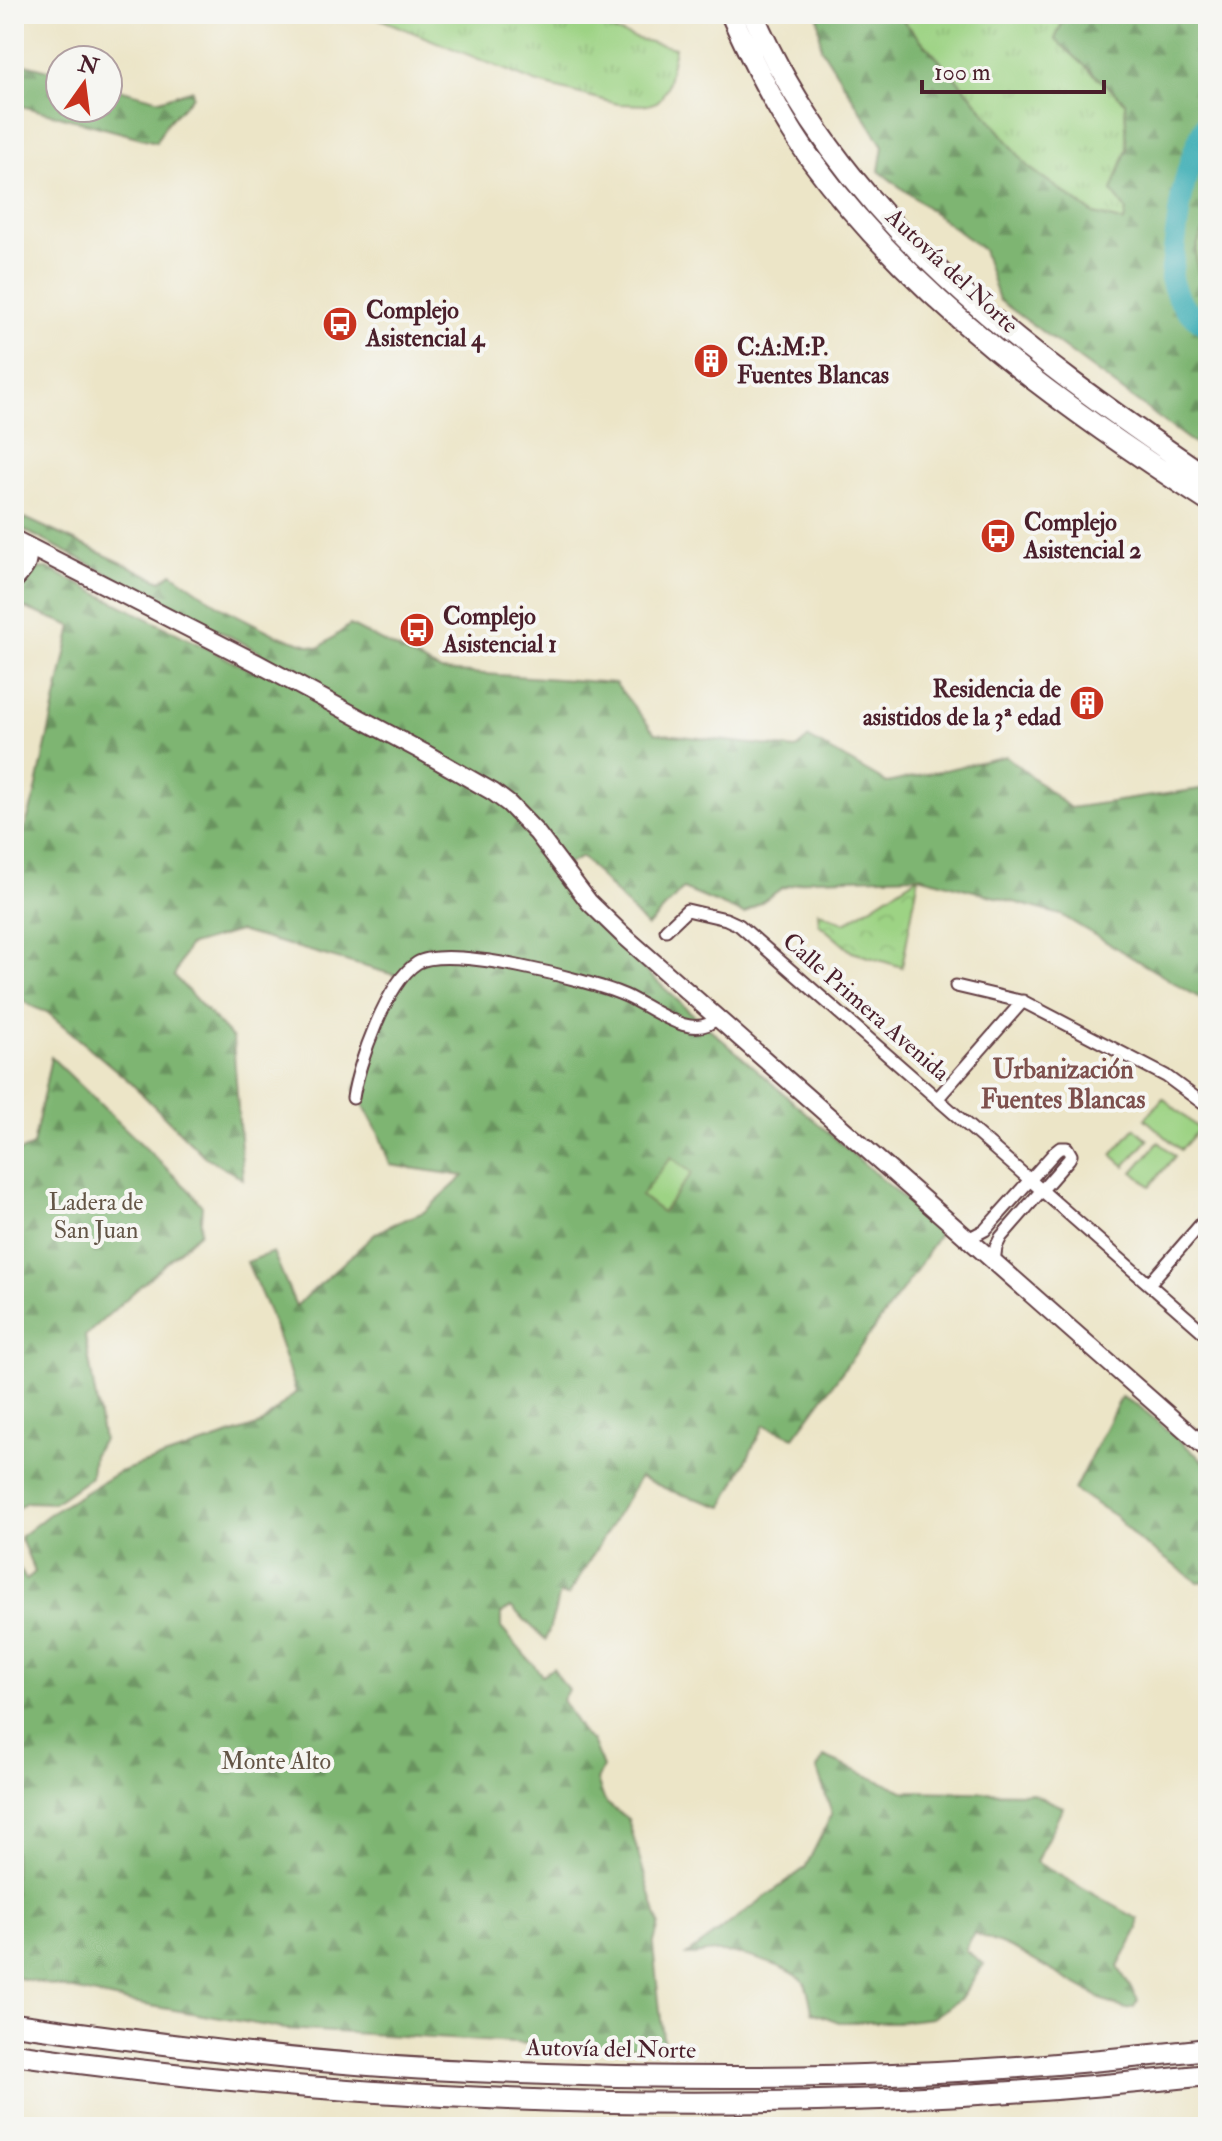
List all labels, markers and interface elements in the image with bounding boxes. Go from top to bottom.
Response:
north arrow [44,44,124,124]
scale bar [922,44,1104,94]
text: N [75,49,102,82]
text: 100 m [934,57,991,88]
street label: Autovía del Norte [878,201,1025,340]
place label: Complejo Asistencial 4 [365,295,486,354]
bus stop icon: Complejo Asistencial 4 [321,305,359,343]
place label: C:A:M:P. Fuentes Blancas [737,332,889,391]
building icon: C:A:M:P. Fuentes Blancas [692,342,730,380]
place label: Complejo Asistencial 2 [1023,507,1142,566]
bus stop icon: Complejo Asistencial 2 [979,517,1017,555]
place label: Complejo Asistencial 1 [442,601,557,660]
bus stop icon: Complejo Asistencial 1 [398,611,436,649]
place label: Residencia de asistidos de la 3ª edad [863,674,1061,733]
building icon: Residencia de asistidos de la 3ª edad [1068,684,1106,722]
street label: Calle Primera Avenida [776,926,957,1089]
district label: Urbanización Fuentes Blancas [981,1054,1145,1116]
park label: Ladera de San Juan [49,1187,143,1246]
park label: Monte Alto [221,1746,331,1777]
street label: Autovía del Norte [525,2032,696,2066]

